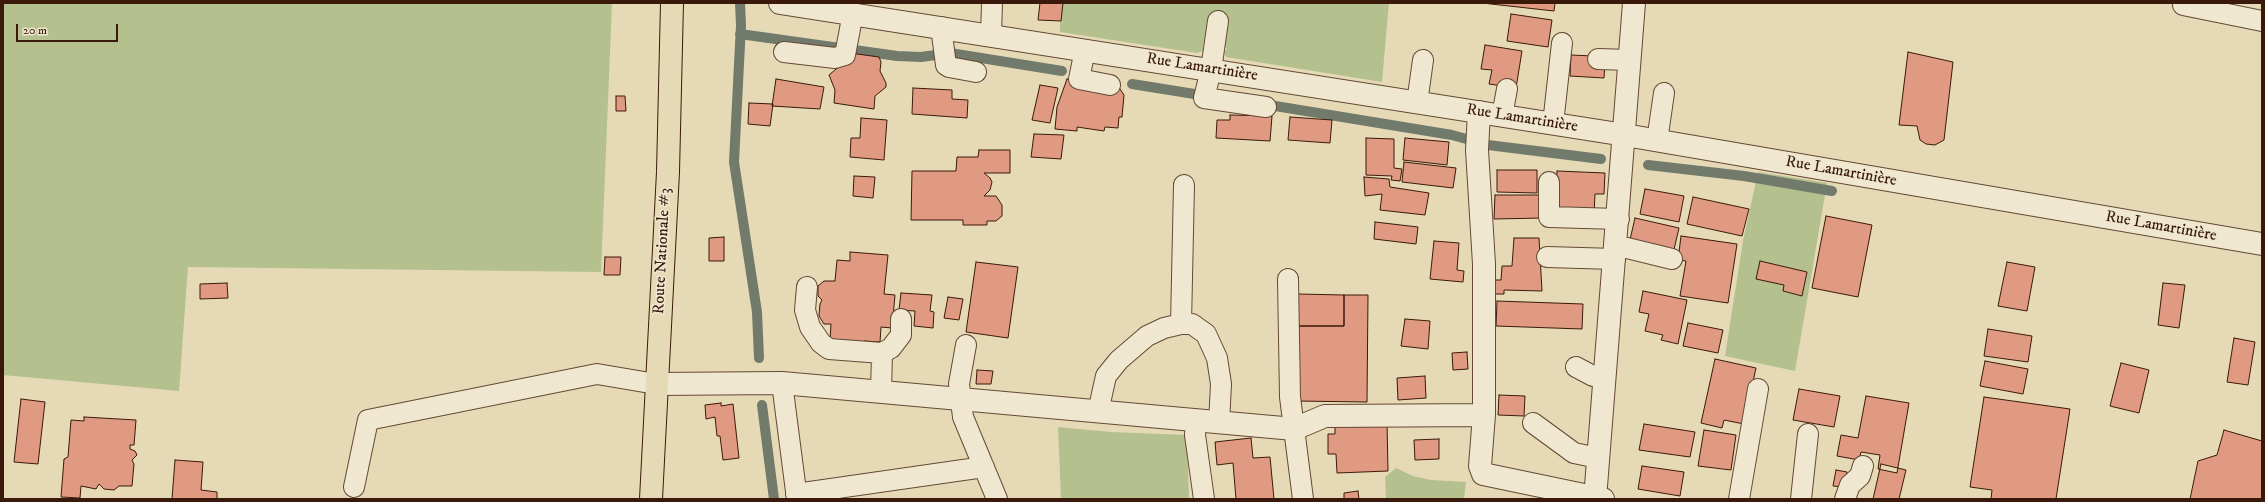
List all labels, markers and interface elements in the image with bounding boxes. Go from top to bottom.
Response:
scale bar [18,16,120,42]
text: 20 m [23,23,47,38]
street label: Rue Lamartinière [1145,50,1259,86]
street label: Rue Lamartinière [1465,101,1579,137]
street label: Rue Lamartinière [1784,153,1898,191]
street label: Route Nationale #3 [650,187,676,315]
street label: Rue Lamartinière [2104,208,2218,246]

